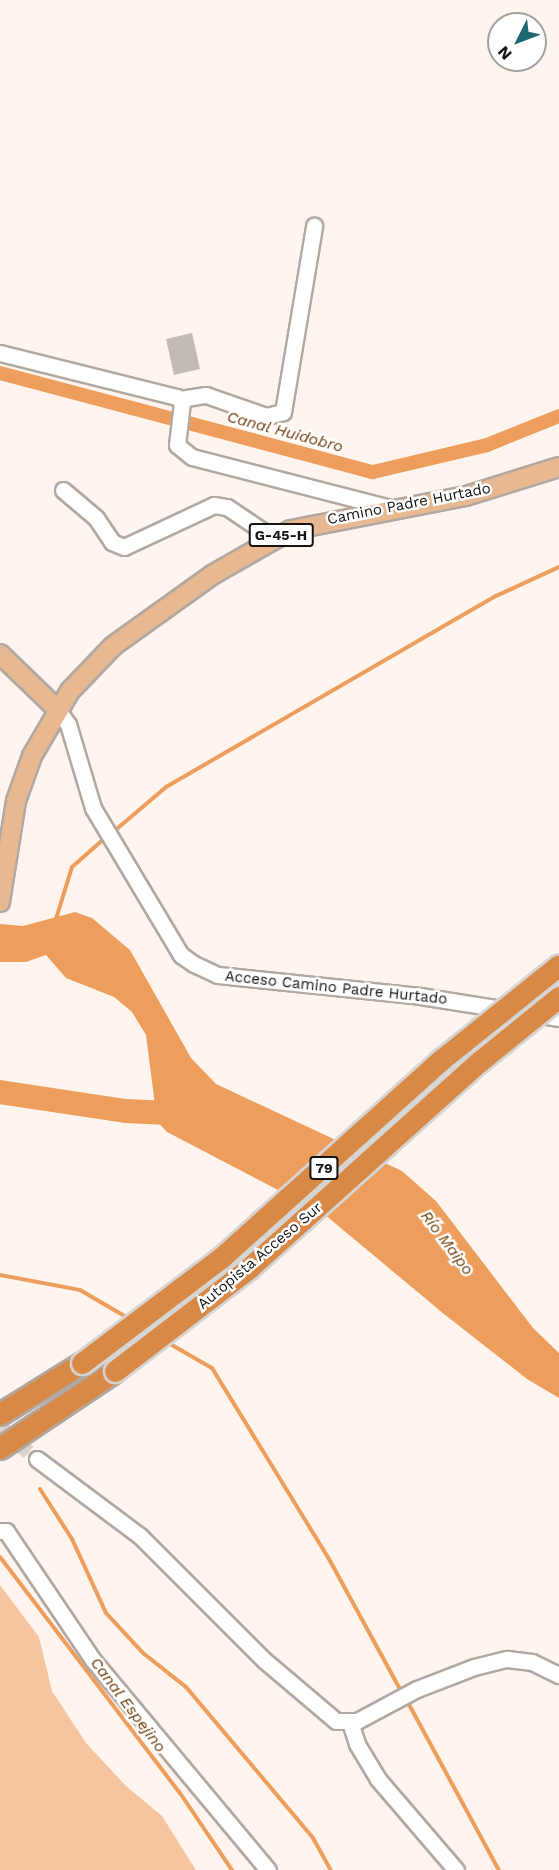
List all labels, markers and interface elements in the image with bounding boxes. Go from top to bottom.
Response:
north arrow [487,12,547,72]
text: N [494,42,516,64]
water label: Canal Huidobro [225,407,345,457]
street label: Camino Padre Hurtado [326,479,492,529]
road number: G-45-H [248,524,314,546]
street label: Acceso Camino Padre Hurtado [224,967,448,1009]
road number: 79 [309,1157,339,1179]
street label: Autopista Acceso Sur [194,1198,326,1314]
water label: Río Maipo [417,1207,477,1279]
water label: Canal Espejino [86,1653,170,1757]

